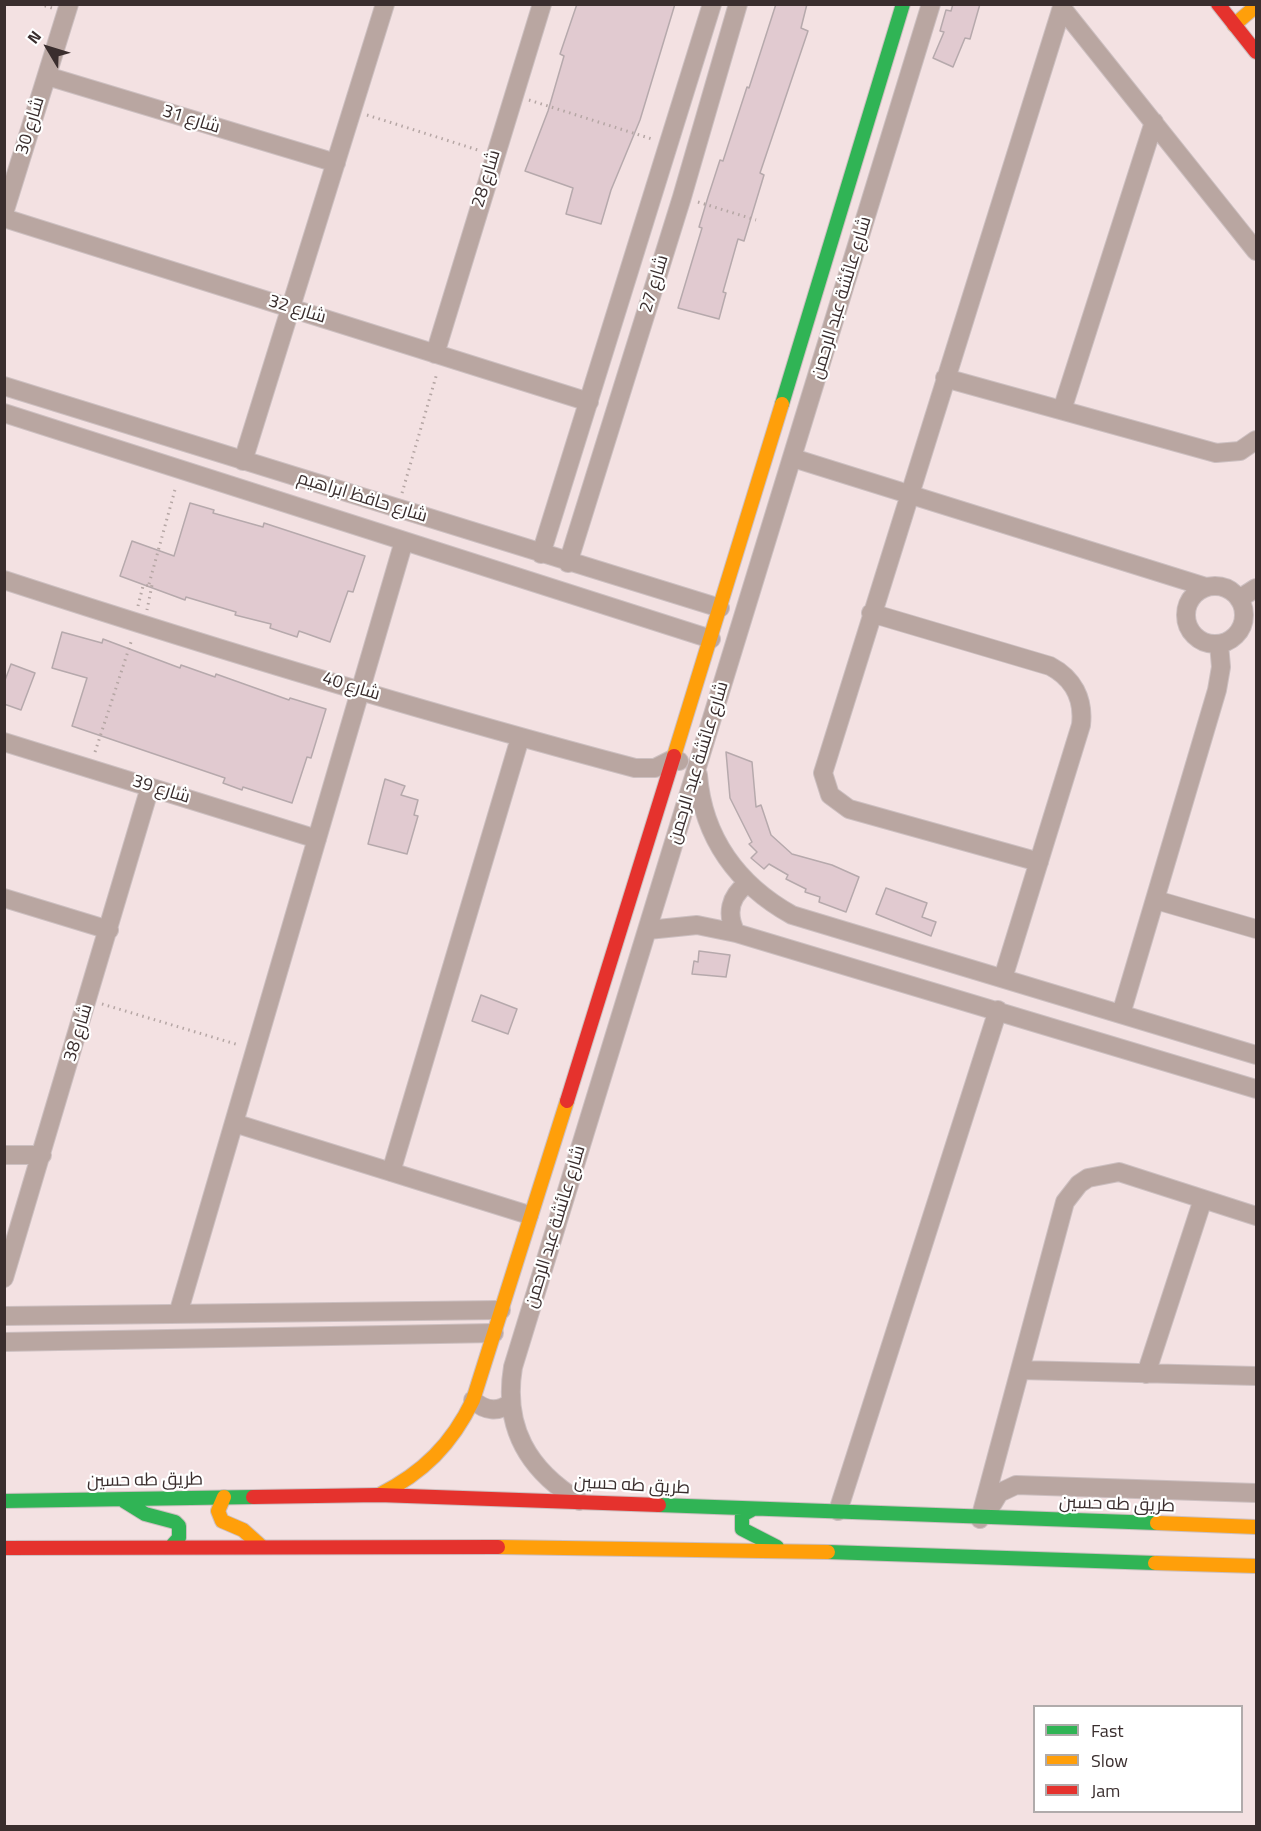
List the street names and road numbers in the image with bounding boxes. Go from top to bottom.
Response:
street label: شارع 30 [12,95,50,157]
street label: شارع 31 [160,101,222,139]
street label: شارع 28 [468,148,506,210]
street label: شارع عائشة عبد الرحمن [807,214,877,382]
street label: شارع 27 [636,253,674,315]
street label: شارع 32 [266,291,328,329]
street label: شارع حافظ ابراهيم [294,468,430,528]
street label: شارع 40 [320,668,382,706]
street label: شارع عائشة عبد الرحمن [664,679,734,847]
street label: شارع 39 [130,771,192,809]
street label: شارع 38 [60,1002,98,1064]
street label: شارع عائشة عبد الرحمن [521,1143,591,1311]
street label: طريق طه حسين [87,1469,203,1493]
street label: طريق طه حسين [573,1472,691,1500]
street label: طريق طه حسين [1059,1492,1175,1518]

